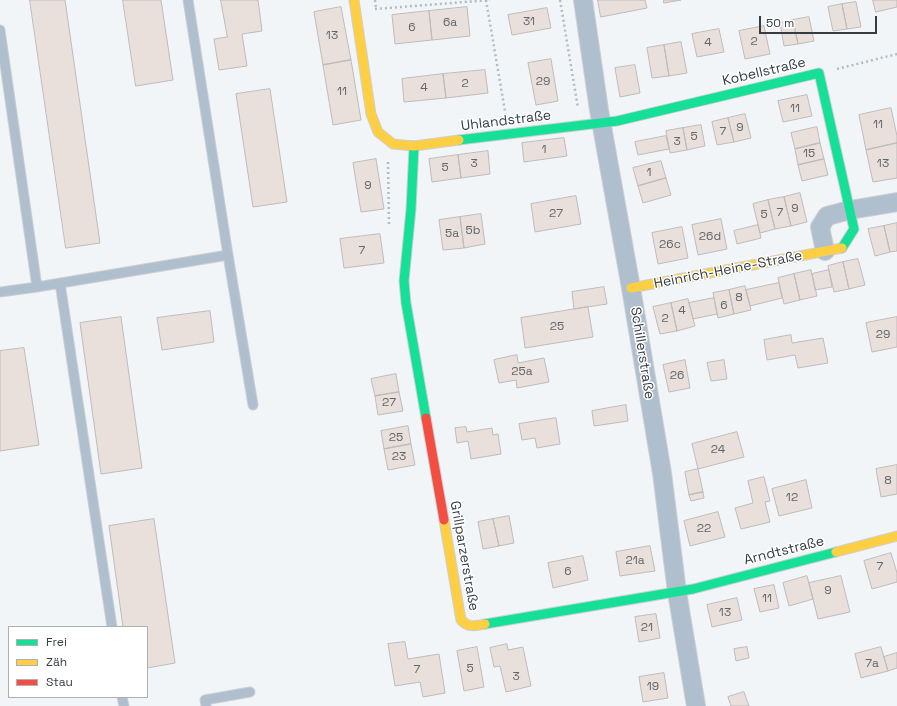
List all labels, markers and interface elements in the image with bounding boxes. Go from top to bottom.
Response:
scale bar [761,8,879,34]
house number: 31 [523,15,535,29]
text: 50 m [766,15,794,31]
house number: 6a [443,16,457,30]
house number: 6 [408,21,416,35]
house number: 13 [326,29,338,43]
house number: 2 [750,35,758,49]
house number: 4 [704,36,712,50]
street label: Kobellstraße [721,54,807,90]
house number: 29 [536,75,550,89]
house number: 2 [461,77,469,91]
house number: 4 [420,81,428,95]
house number: 11 [337,85,347,99]
house number: 11 [790,102,800,116]
street label: Uhlandstraße [460,107,552,135]
house number: 11 [873,118,883,132]
house number: 9 [736,121,744,135]
house number: 7 [720,125,726,139]
house number: 5 [690,130,698,144]
house number: 3 [673,135,681,149]
house number: 1 [541,143,547,157]
house number: 15 [803,147,815,161]
house number: 3 [470,157,478,171]
house number: 13 [877,157,889,171]
house number: 5 [441,161,449,175]
house number: 1 [646,166,652,180]
house number: 9 [364,179,372,193]
house number: 9 [791,202,799,216]
house number: 7 [777,206,783,220]
house number: 27 [549,207,563,221]
house number: 5 [760,208,768,222]
house number: 5b [466,224,480,238]
house number: 5a [445,227,459,241]
house number: 26d [699,230,721,244]
house number: 26c [659,238,681,252]
house number: 7 [359,244,365,258]
street label: Heinrich-Heine-Straße [652,247,804,293]
house number: 8 [735,291,743,305]
house number: 6 [720,299,728,313]
house number: 4 [678,304,686,318]
street label: Schillerstraße [626,306,658,400]
house number: 2 [661,312,669,326]
house number: 25 [550,320,564,334]
house number: 29 [876,328,890,342]
house number: 25a [511,365,533,379]
house number: 26 [670,369,684,383]
house number: 27 [382,396,396,410]
house number: 25 [389,431,403,445]
house number: 24 [711,443,725,457]
house number: 23 [392,450,406,464]
house number: 8 [884,474,892,488]
house number: 12 [786,491,798,505]
street label: Grillparzerstraße [446,500,482,612]
house number: 22 [697,522,711,536]
street label: Arndtstraße [742,533,826,569]
house number: 21a [625,554,645,568]
house number: 7 [877,560,883,574]
house number: 6 [564,565,572,579]
house number: 9 [824,584,832,598]
house number: 11 [762,592,772,606]
house number: 13 [719,606,731,620]
house number: 21 [641,621,653,635]
legend [8,626,148,698]
text: Frei [46,634,67,650]
text: Zäh [46,654,67,670]
house number: 7a [865,657,879,671]
house number: 5 [466,662,474,676]
house number: 7 [414,663,420,677]
house number: 3 [512,670,520,684]
text: Stau [46,674,73,690]
house number: 19 [647,680,659,694]

